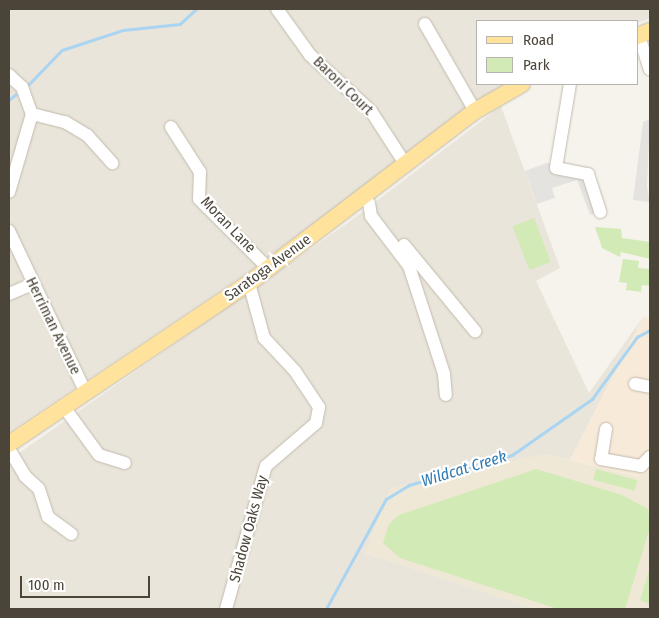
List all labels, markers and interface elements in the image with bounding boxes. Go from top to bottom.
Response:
legend [477,20,639,85]
text: Road [523,31,554,49]
street label: Baroni Court [309,53,377,119]
text: Park [523,56,550,74]
street label: Moran Lane [197,193,259,257]
street label: Saratoga Avenue [221,231,315,305]
street label: Herriman Avenue [22,274,84,378]
water label: Wildcat Creek [419,447,509,491]
street label: Shadow Oaks Way [226,474,272,584]
scale bar [22,566,152,598]
text: 100 m [28,576,65,594]

